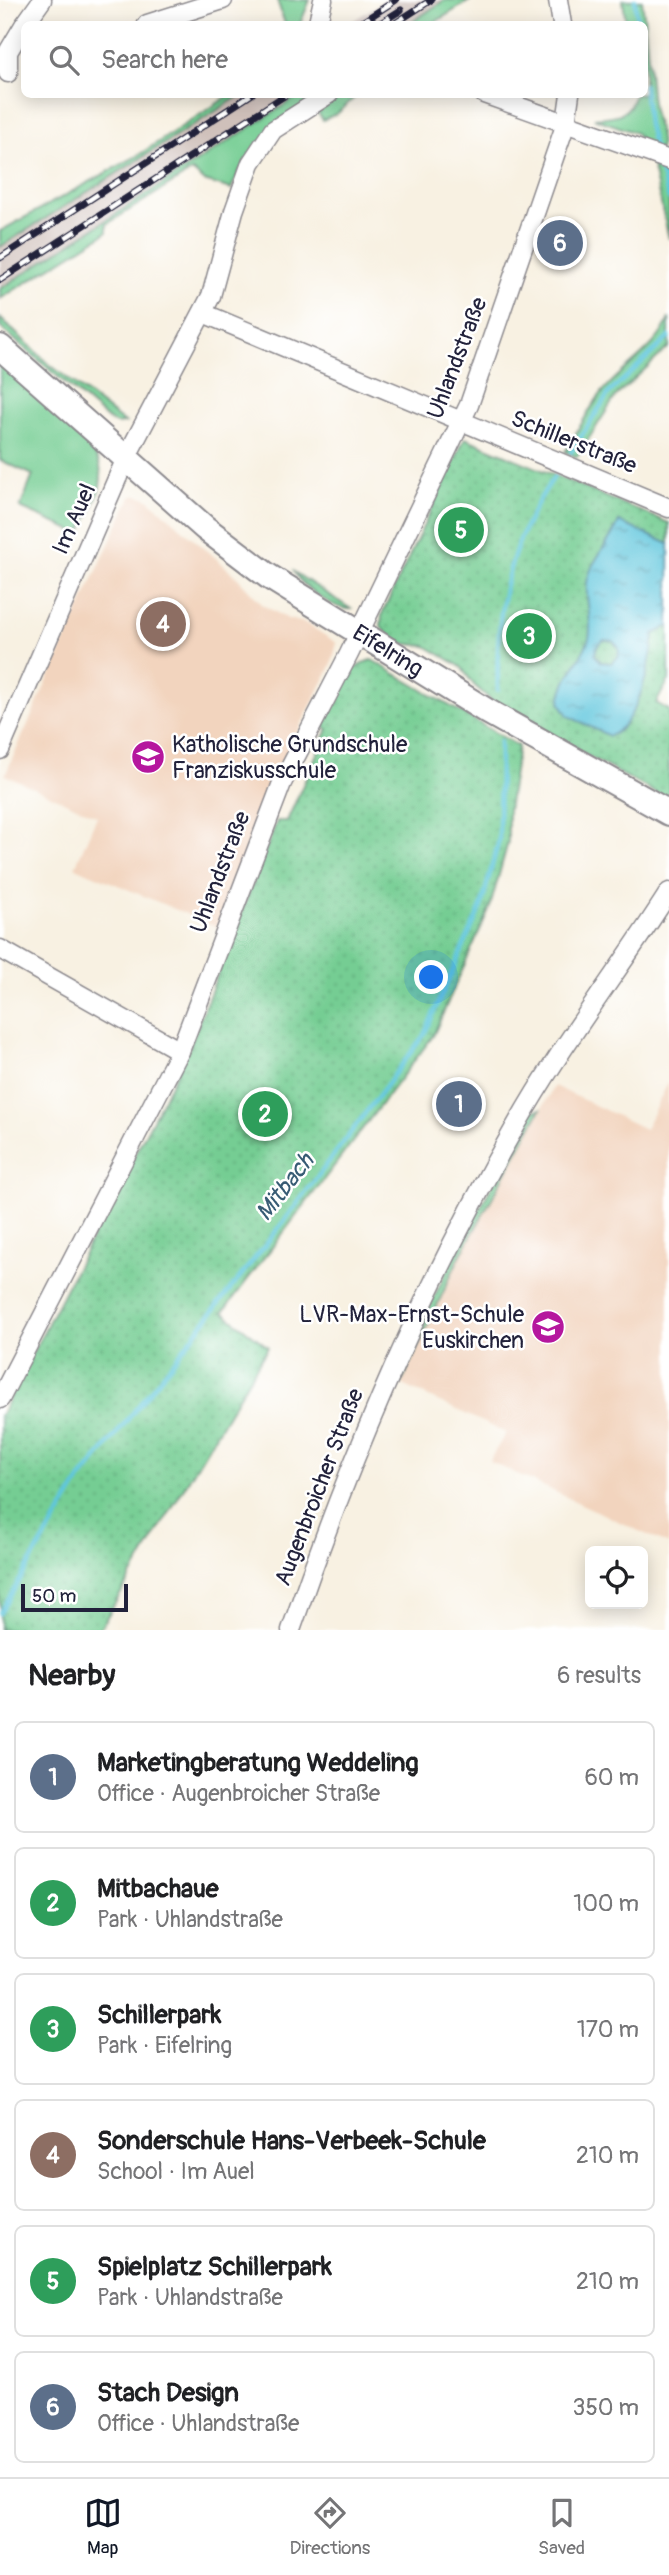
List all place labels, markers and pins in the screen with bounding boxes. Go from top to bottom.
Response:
pin: 6 [537,217,583,269]
pin: 5 [438,504,484,556]
pin: 4 [140,598,186,650]
pin: 3 [506,610,552,662]
place label: Katholische Grundschule Franziskusschule [172,730,408,785]
school or university icon: Katholische Grundschule Franziskusschule [129,738,167,776]
pin: 1 [436,1078,482,1130]
pin: 2 [242,1088,288,1140]
place label: LVR-Max-Ernst-Schule Euskirchen [299,1300,525,1355]
school or university icon: LVR-Max-Ernst-Schule Euskirchen [529,1308,567,1346]

